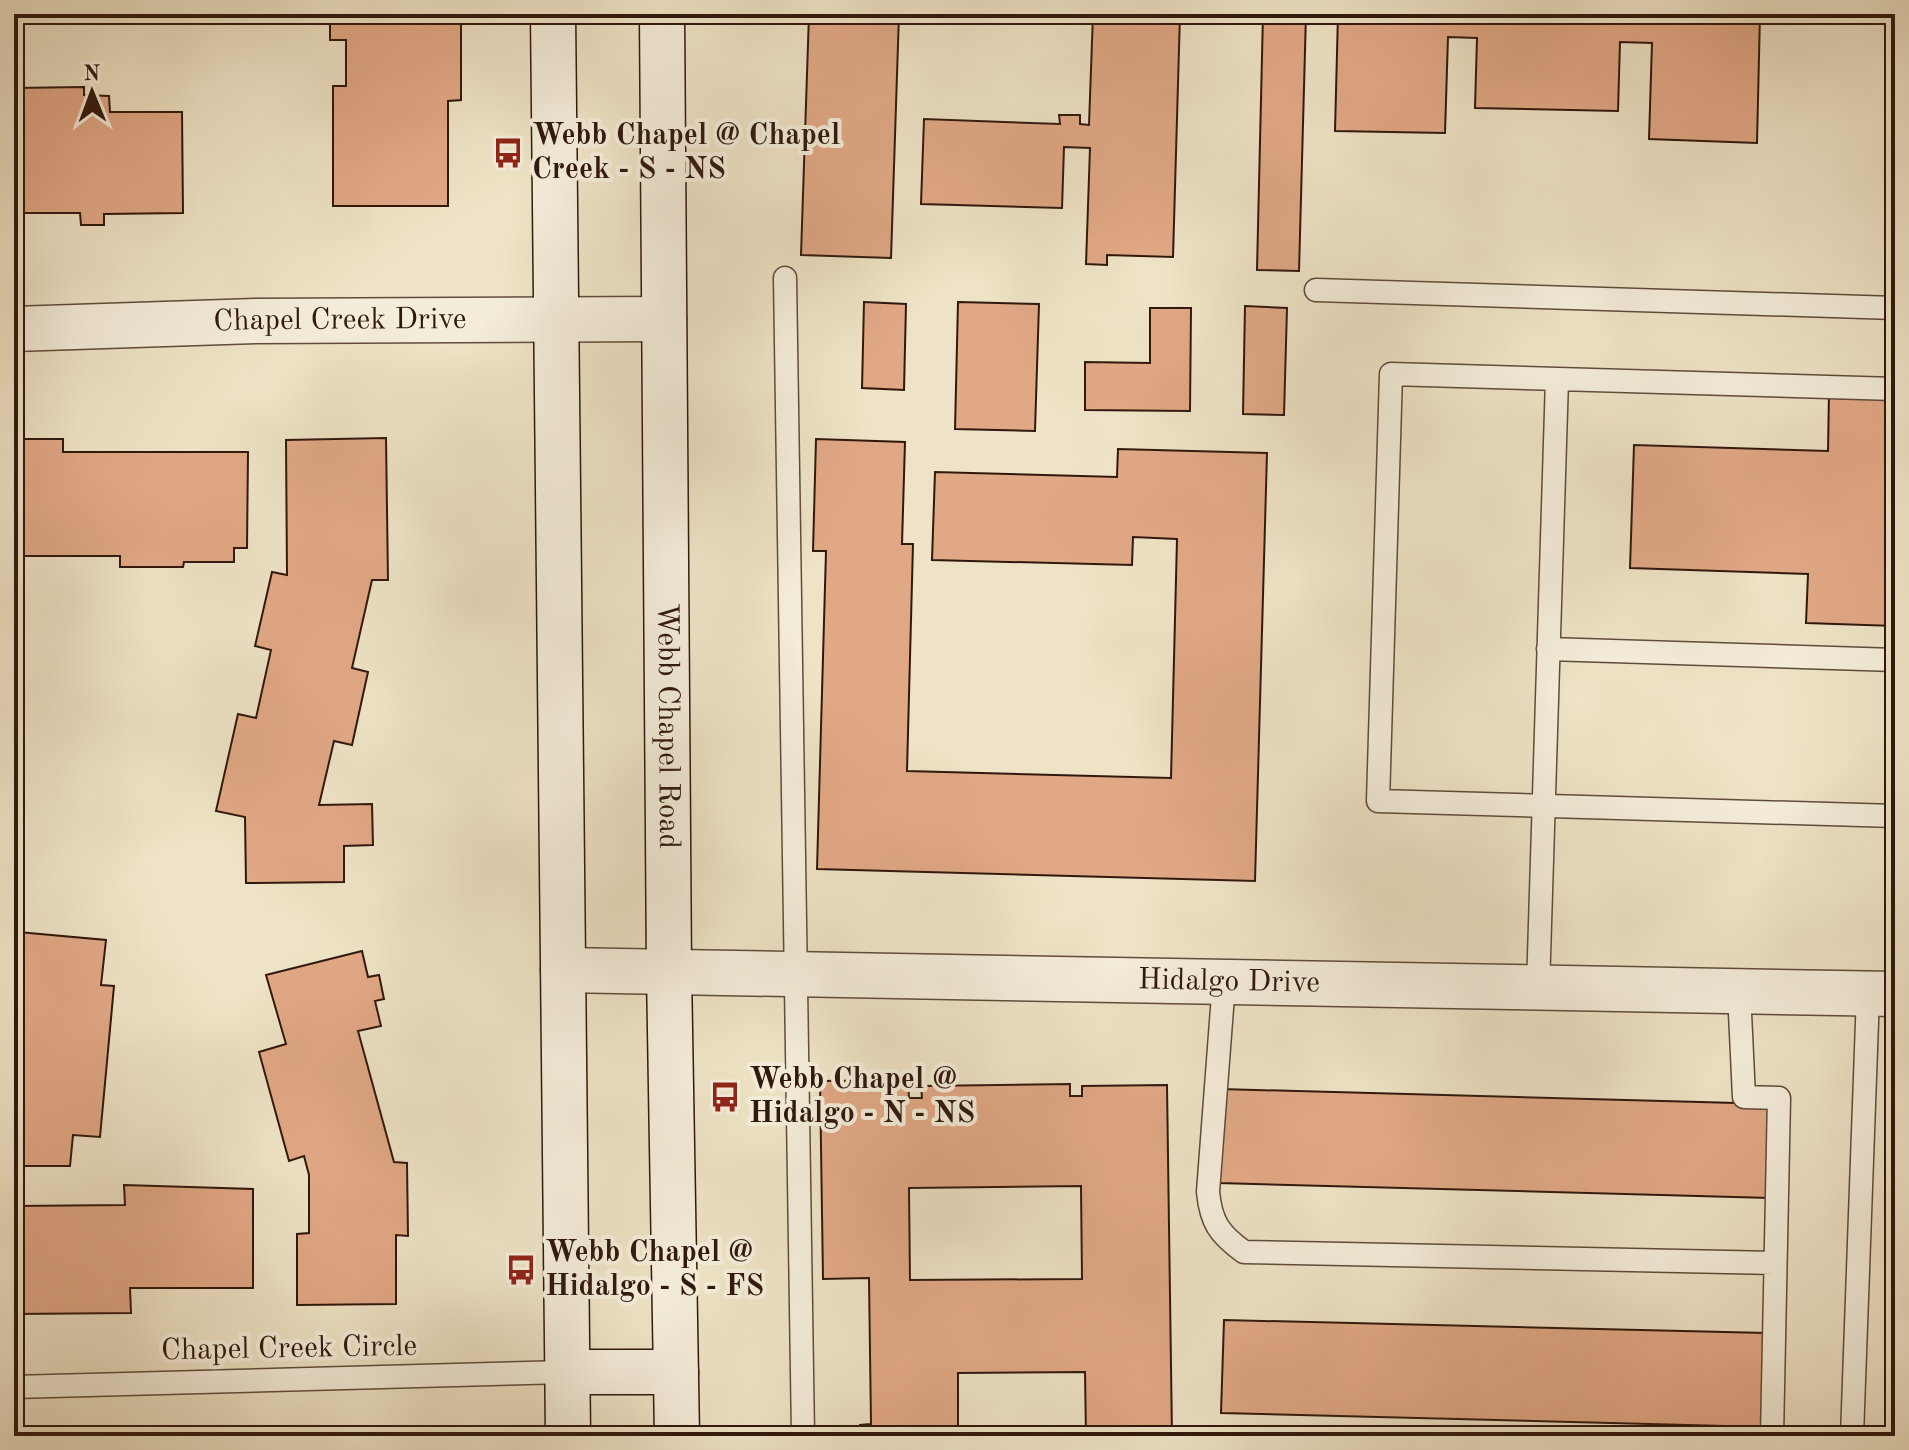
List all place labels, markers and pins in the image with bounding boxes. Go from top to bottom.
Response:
place label: Webb Chapel @ Chapel Creek - S - NS [532,121,840,185]
bus stop icon: Webb Chapel @ Chapel Creek - S - NS [491,136,525,170]
place label: Webb Chapel @ Hidalgo - N - NS [749,1065,975,1129]
bus stop icon: Webb Chapel @ Hidalgo - N - NS [708,1080,742,1114]
place label: Webb Chapel @ Hidalgo - S - FS [545,1238,764,1302]
bus stop icon: Webb Chapel @ Hidalgo - S - FS [504,1253,538,1287]

